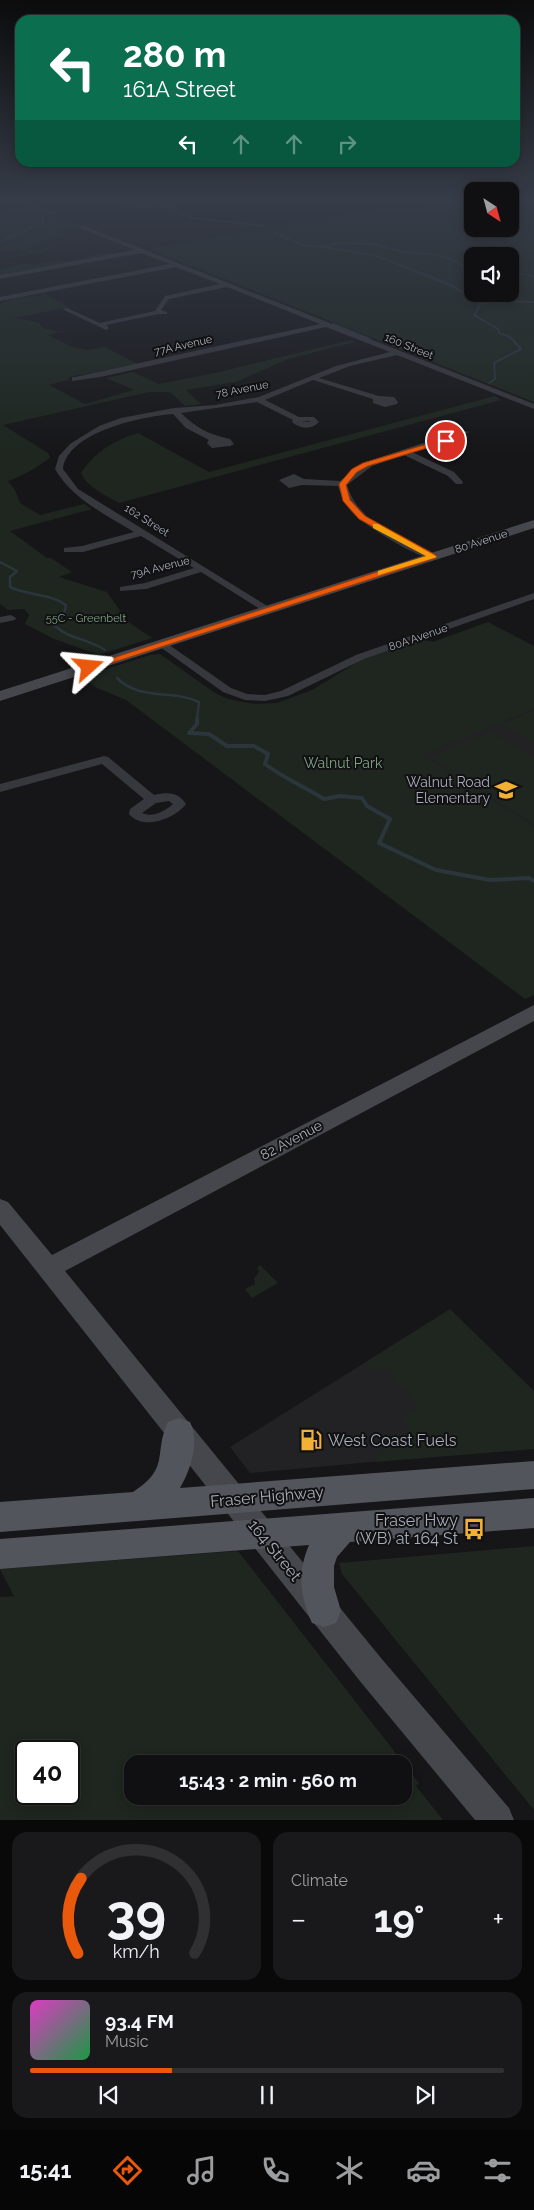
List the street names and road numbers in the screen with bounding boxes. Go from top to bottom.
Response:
street label: 160 Street [383,331,435,362]
street label: 77A Avenue [153,332,214,359]
street label: 78 Avenue [215,378,270,401]
street label: 162 Street [122,502,172,539]
street label: 80 Avenue [453,527,510,556]
street label: 79A Avenue [129,554,192,581]
street label: 80A Avenue [387,621,450,654]
street label: 82 Avenue [257,1117,325,1163]
street label: Fraser Highway [210,1482,325,1511]
street label: 164 Street [244,1516,306,1585]

